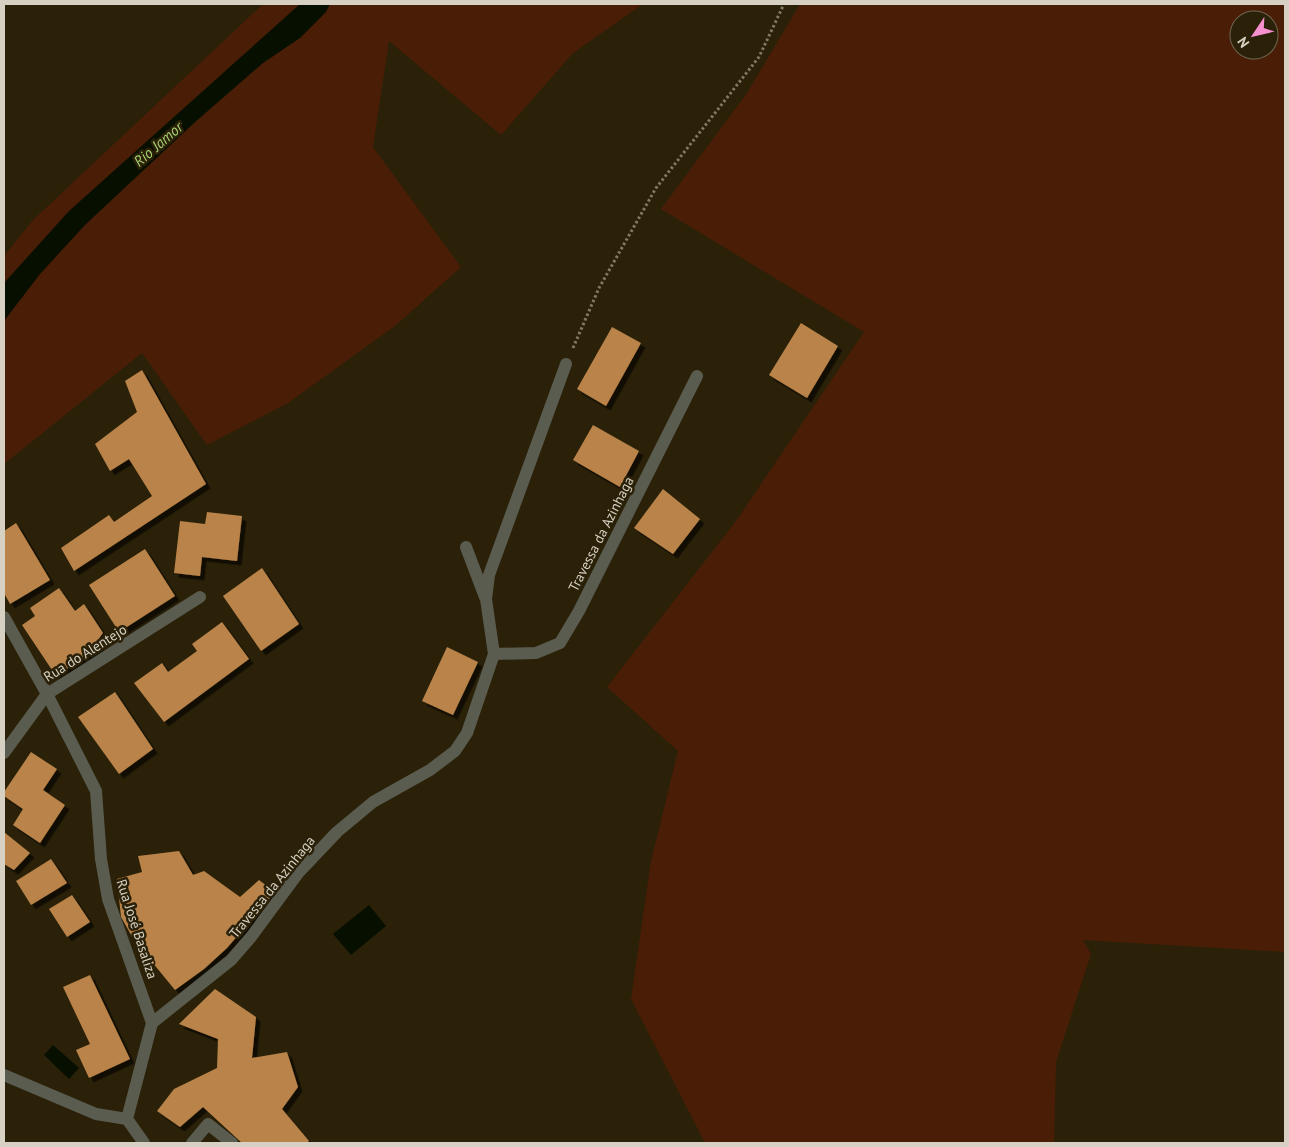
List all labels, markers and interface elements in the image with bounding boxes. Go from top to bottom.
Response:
north arrow [1229,10,1279,60]
text: N [1233,34,1253,51]
water label: Rio Jamor [130,117,187,171]
street label: Travessa da Azinhaga [564,473,638,594]
street label: Rua do Alentejo [40,620,130,686]
street label: Travessa da Azinhaga [225,832,319,942]
street label: Rua José Basaliza [112,877,162,981]

